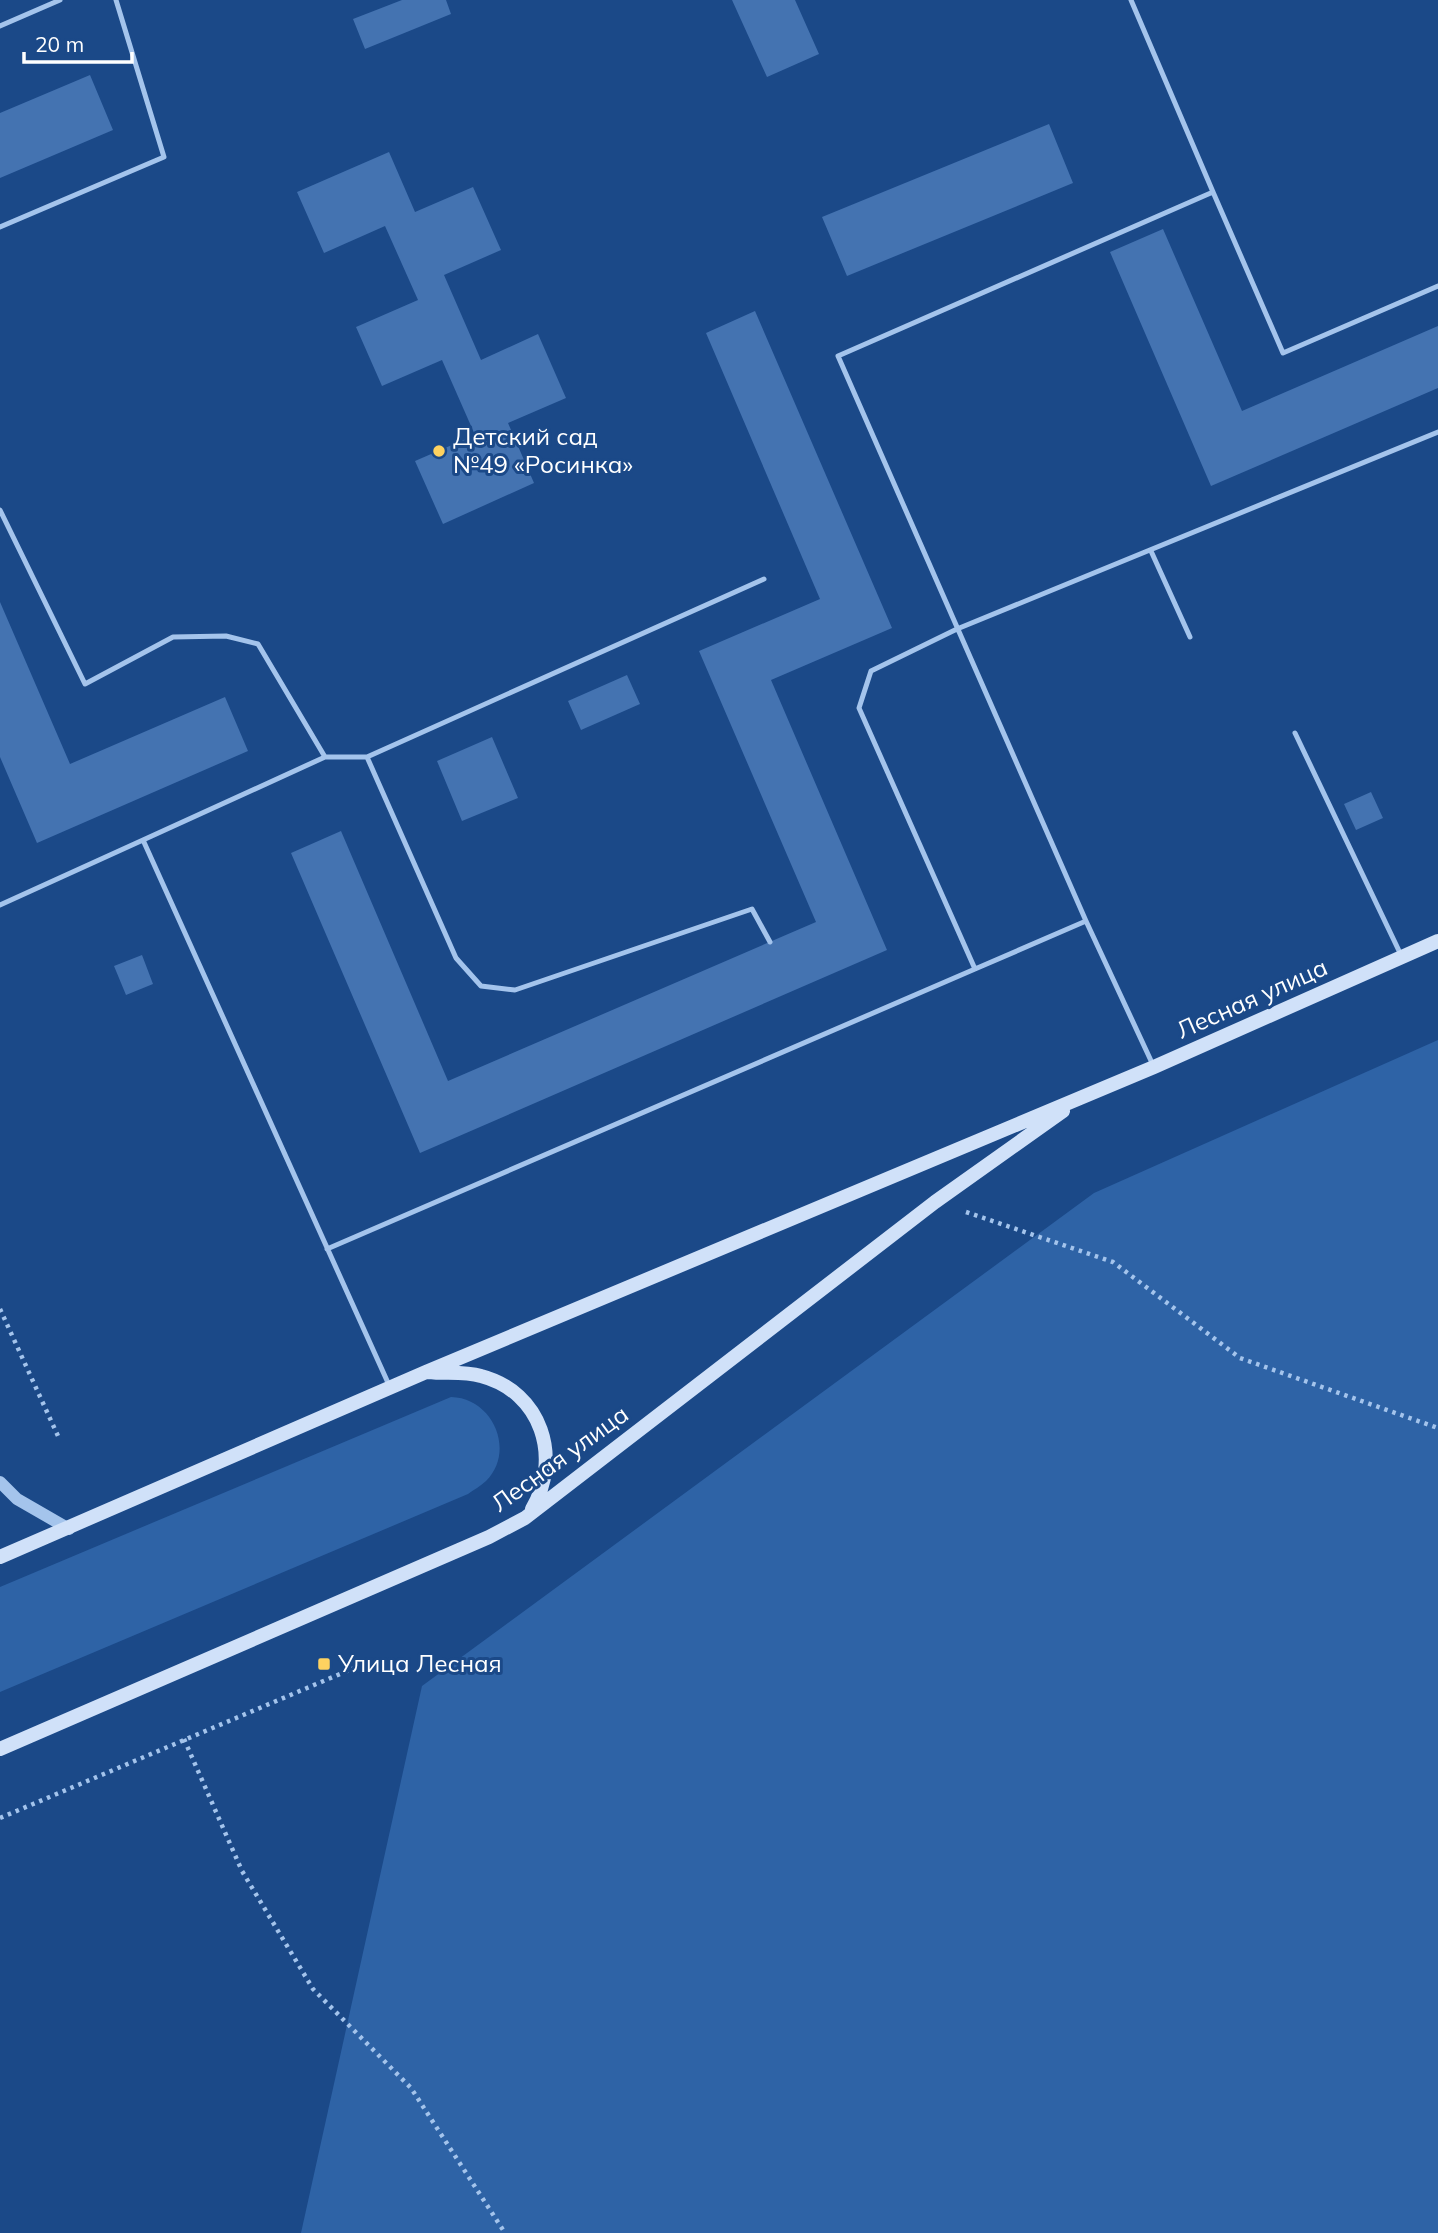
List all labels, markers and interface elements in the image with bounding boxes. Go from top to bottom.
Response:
scale bar [24,21,133,65]
text: 20 m [35,31,84,57]
place label: Детский сад №49 «Росинка» [453,421,633,479]
marker: Детский сад №49 «Росинка» [431,443,447,459]
street label: Лесная улица [1171,951,1332,1045]
street label: Лесная улица [485,1398,634,1518]
place label: Улица Лесная [337,1648,502,1678]
marker: Улица Лесная [316,1656,332,1672]

